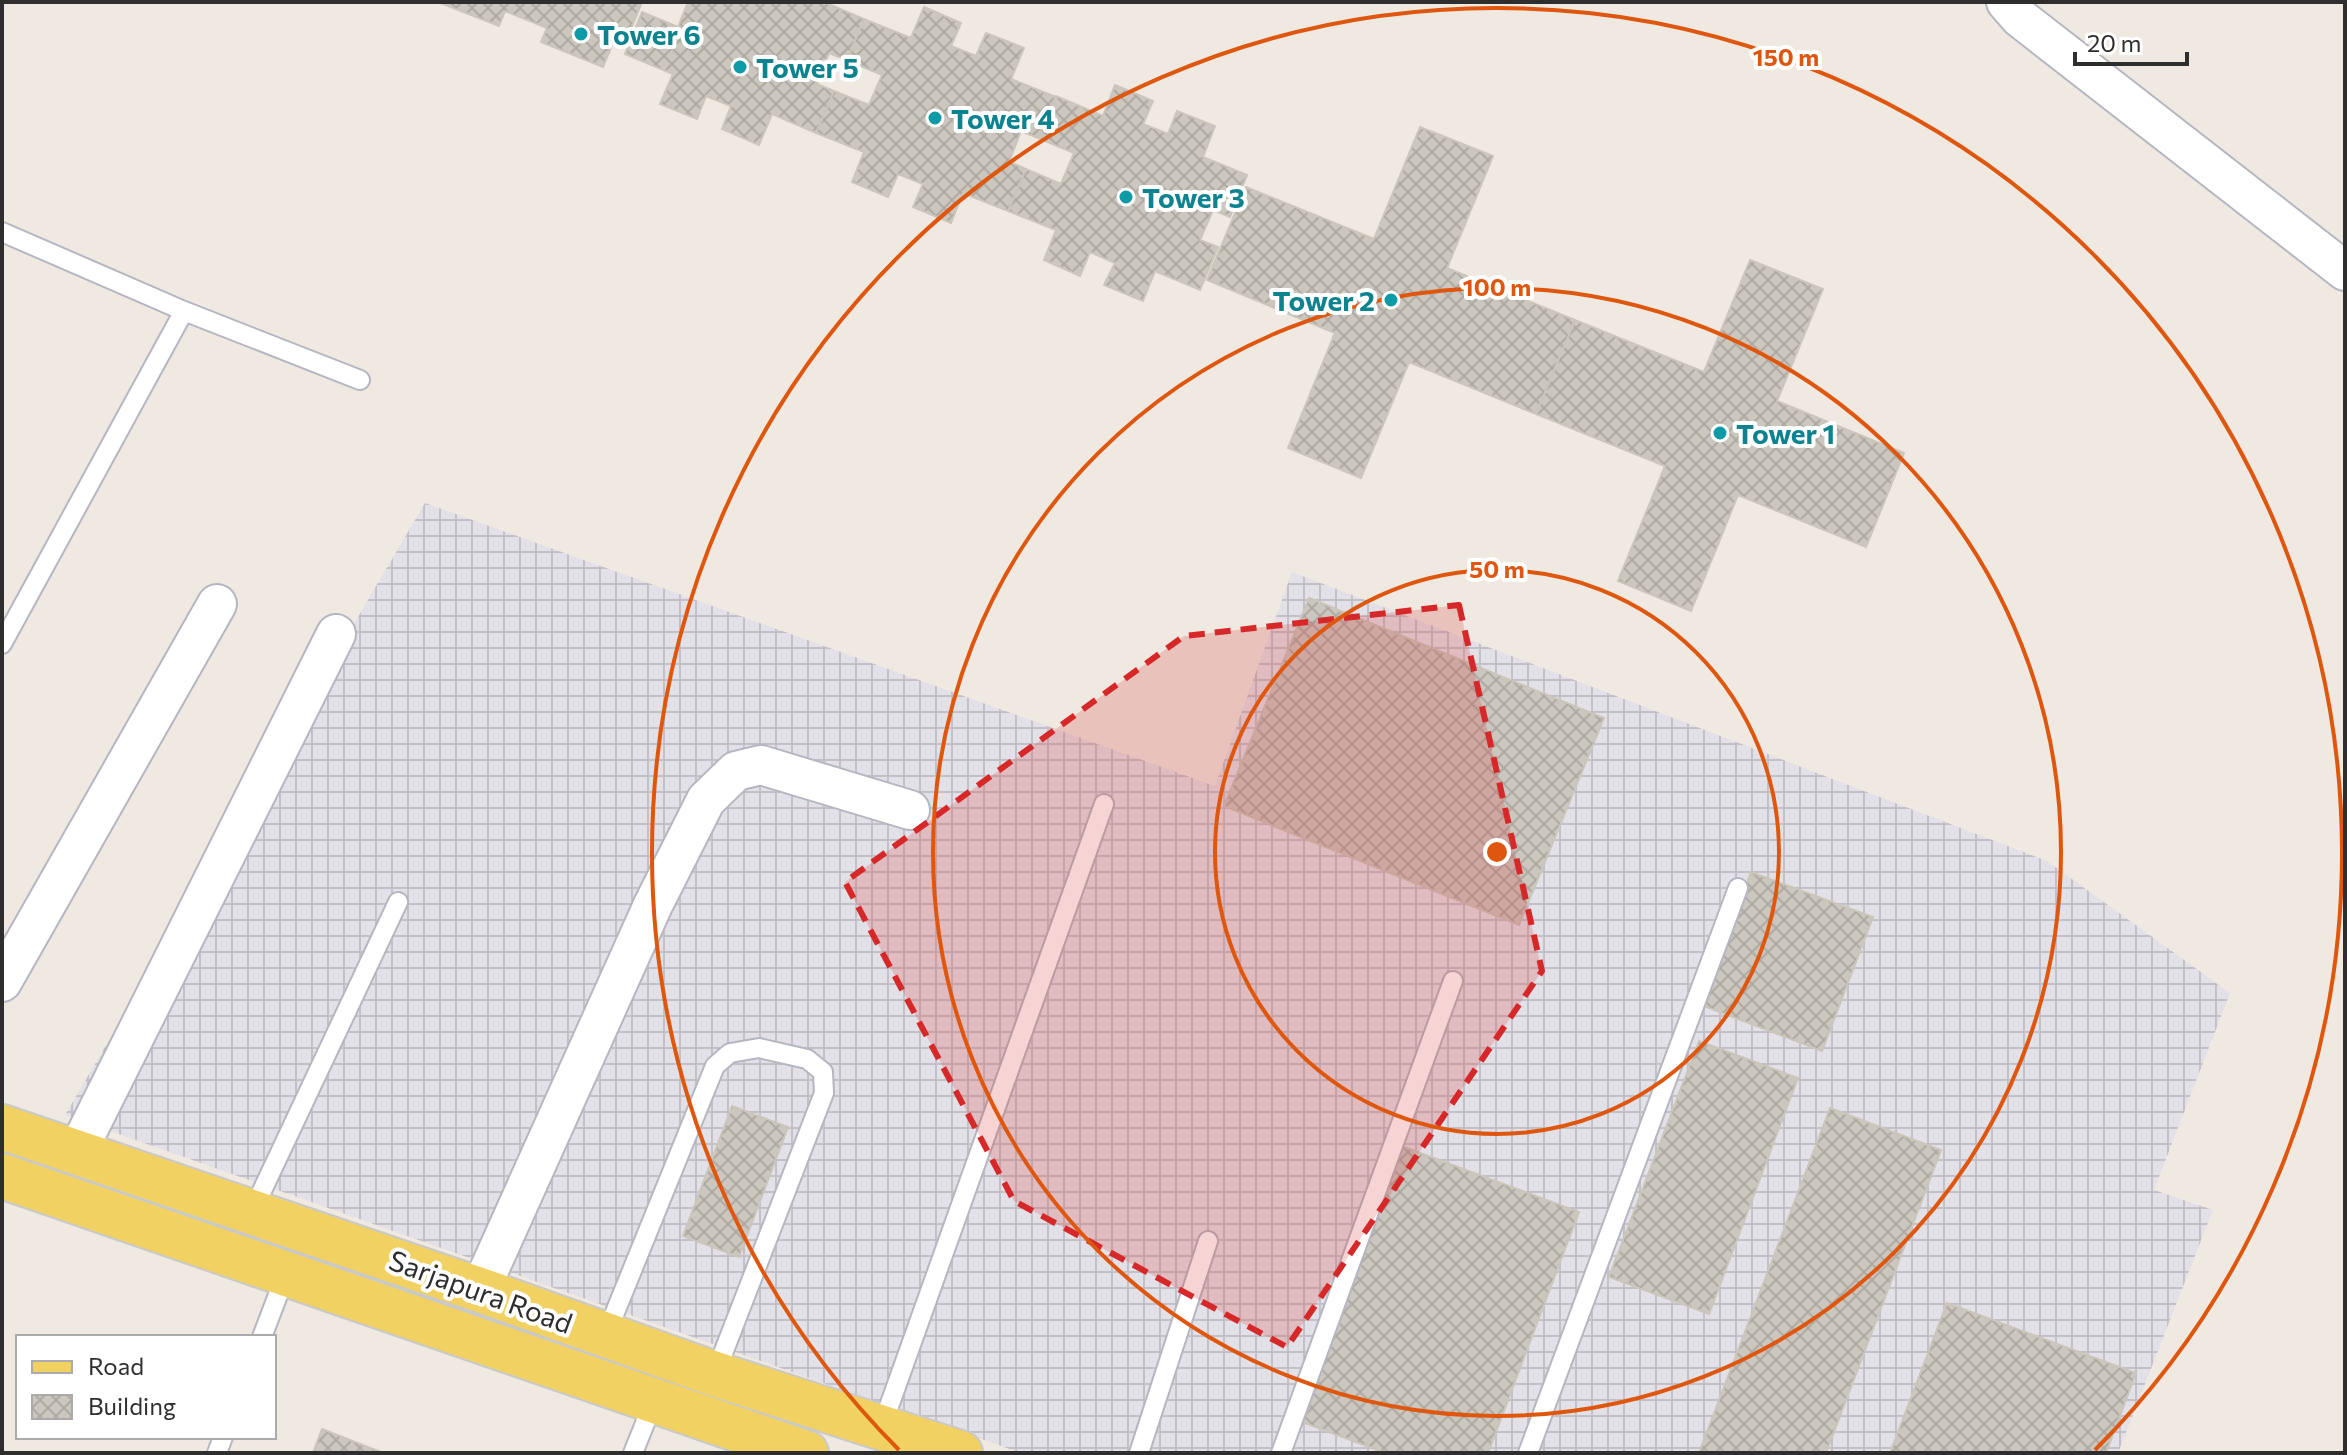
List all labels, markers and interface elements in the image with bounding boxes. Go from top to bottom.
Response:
scale bar [2075,16,2187,66]
place label: Tower 6 [597,17,701,51]
marker: Tower 6 [572,25,590,43]
text: 20 m [2087,28,2141,57]
text: 150 m [1753,42,1819,71]
place label: Tower 5 [756,50,859,84]
marker: Tower 5 [731,58,749,76]
place label: Tower 4 [951,101,1055,135]
marker: Tower 4 [926,109,944,127]
place label: Tower 3 [1142,180,1245,214]
marker: Tower 3 [1117,188,1135,206]
text: 100 m [1463,272,1531,301]
place label: Tower 2 [1273,283,1375,317]
marker: Tower 2 [1382,291,1400,309]
place label: Tower 1 [1736,416,1835,450]
marker: Tower 1 [1711,424,1729,442]
text: 50 m [1469,554,1525,583]
centre of rings [1483,838,1511,866]
street label: Sarjapura Road [385,1242,577,1340]
legend [16,1335,276,1439]
text: Road [88,1351,144,1380]
text: Building [88,1391,176,1420]

